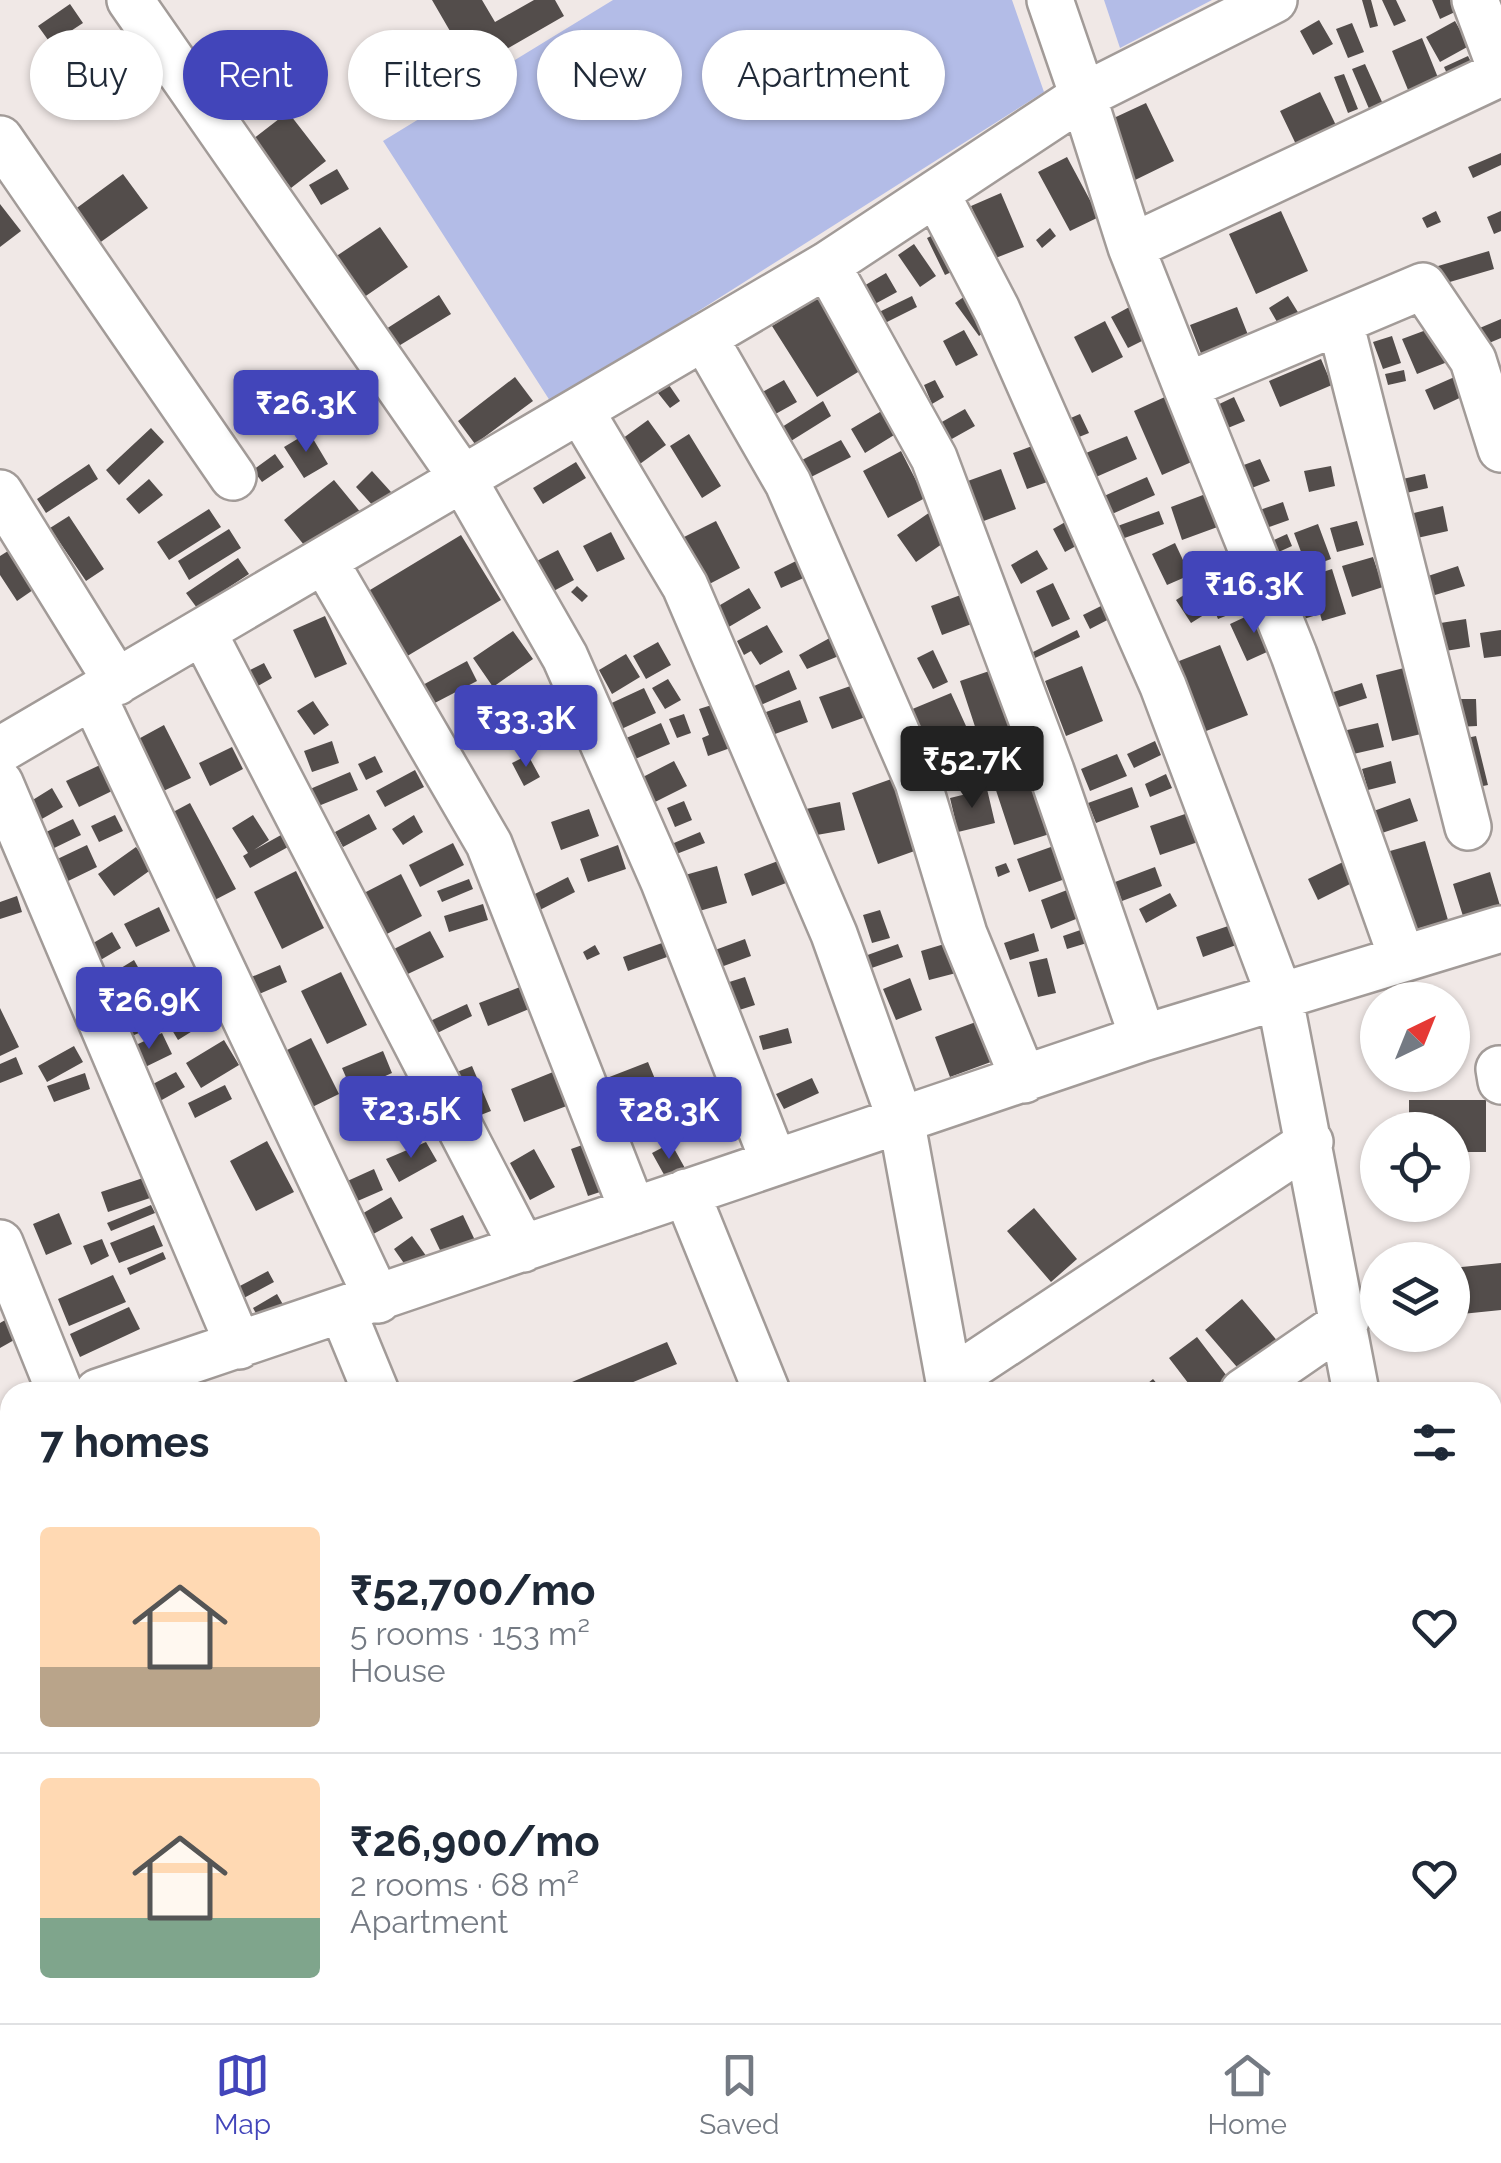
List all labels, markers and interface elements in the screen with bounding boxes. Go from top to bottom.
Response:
chip: Buy [30,30,163,120]
chip: Rent [183,30,328,120]
chip: Filters [348,30,517,120]
chip: New [537,30,682,120]
chip: Apartment [702,30,945,120]
pin: ₹26.3K [225,370,387,455]
text: ₹26.3K [255,384,357,421]
pin: ₹16.3K [1173,551,1335,636]
text: ₹16.3K [1205,565,1303,602]
pin: ₹33.3K [445,685,607,770]
text: ₹33.3K [476,699,576,736]
pin: ₹52.7K [891,726,1053,811]
text: ₹52.7K [923,740,1021,777]
pin: ₹26.9K [68,967,230,1052]
text: ₹26.9K [98,981,200,1018]
north arrow [1360,982,1470,1092]
map controls [1360,982,1470,1352]
pin: ₹23.5K [330,1076,492,1161]
pin: ₹28.3K [588,1077,750,1162]
text: ₹23.5K [361,1090,461,1127]
text: ₹28.3K [619,1091,719,1128]
button: locate [1360,1112,1470,1222]
button: layers [1360,1242,1470,1352]
icon: filters [1407,1415,1462,1470]
text: 7 homes [40,1418,209,1467]
text: ₹52,700/mo [350,1566,596,1615]
icon: home [120,1567,240,1687]
icon: heart [1407,1600,1462,1655]
text: 5 rooms · 153 m² [350,1615,590,1652]
text: House [350,1652,446,1689]
text: ₹26,900/mo [350,1817,600,1866]
icon: home [120,1818,240,1938]
icon: heart [1407,1851,1462,1906]
text: 2 rooms · 68 m² [350,1866,579,1903]
text: Apartment [350,1903,508,1940]
tab: Map [214,2048,271,2141]
tab: Saved [699,2048,779,2141]
tab: Home [1208,2048,1287,2141]

